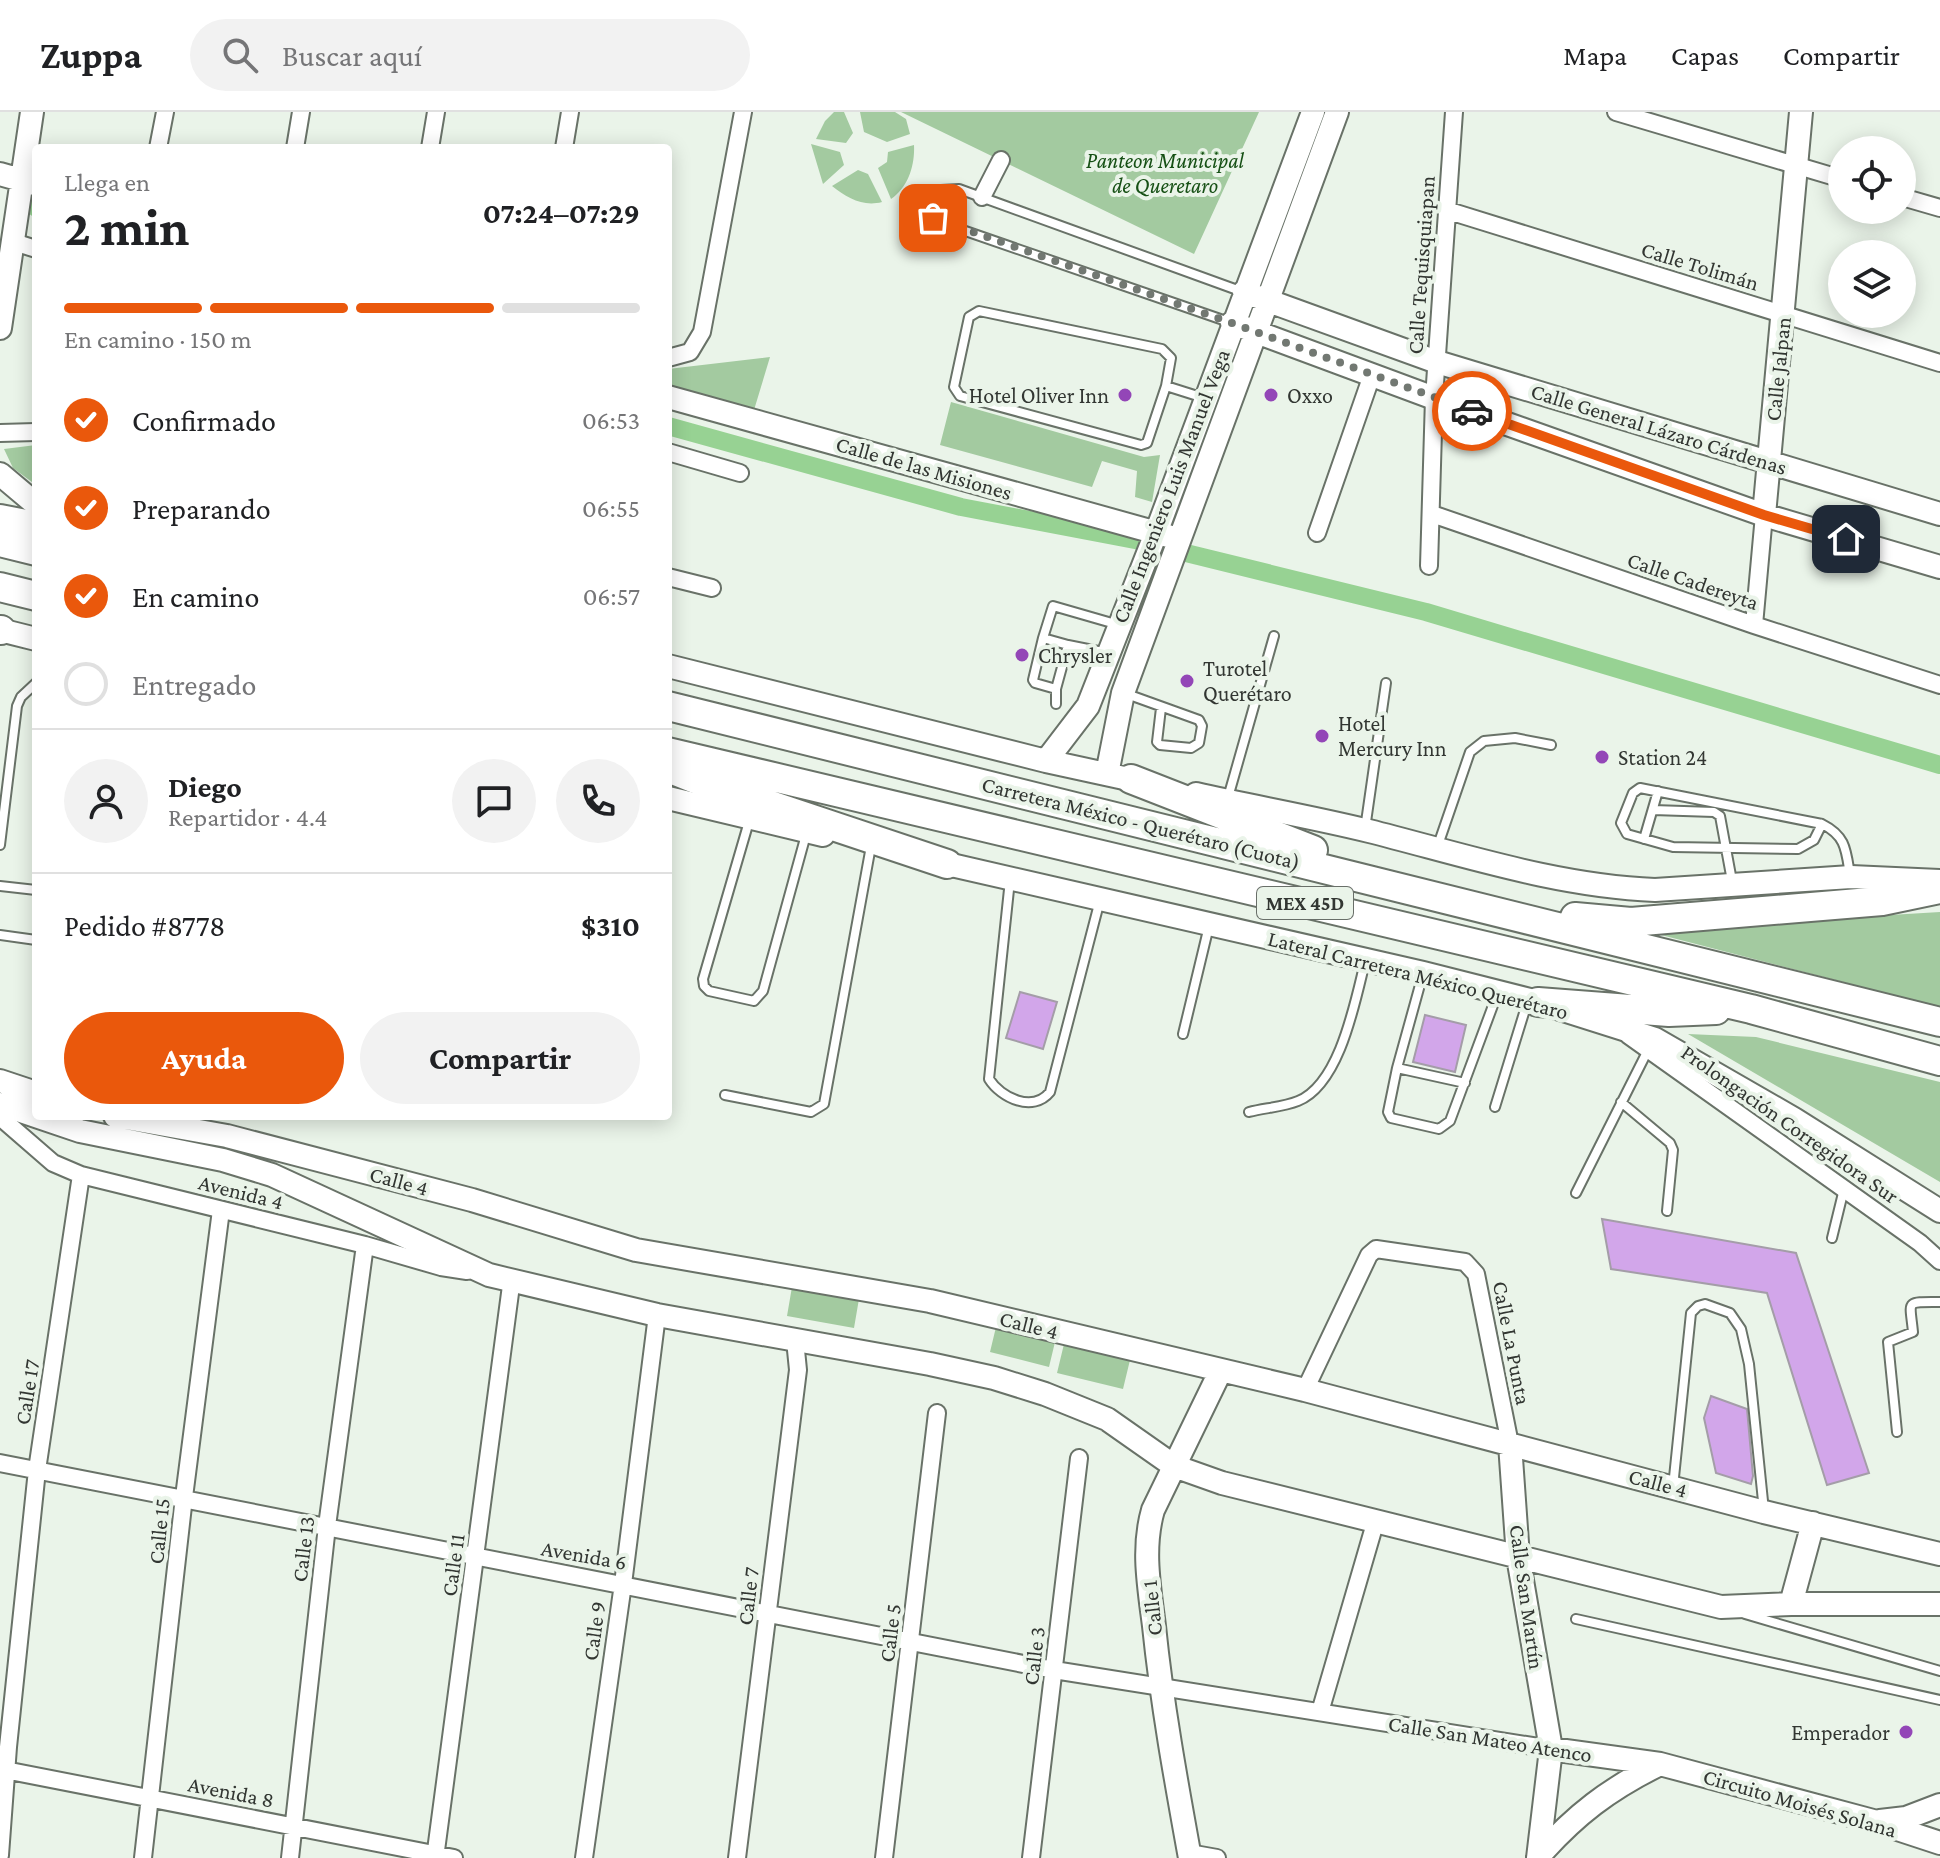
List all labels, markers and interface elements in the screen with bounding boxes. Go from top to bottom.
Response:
search box [190,19,750,91]
icon: search [218,33,262,77]
text: Zuppa [40,34,142,76]
text: Buscar aquí [282,39,422,72]
text: Mapa [1563,40,1627,71]
text: Capas [1671,40,1739,71]
text: Compartir [1783,40,1900,71]
map controls [1828,136,1916,328]
button: locate [1828,136,1916,224]
park label: Panteon Municipal de Queretaro [1086,148,1245,198]
text: Llega en [64,168,150,197]
street label: Calle Tequisquiapan [1402,175,1440,355]
pin [899,184,967,252]
text: 07:24–07:29 [483,196,640,229]
icon: bag [911,196,955,240]
text: 2 min [64,198,189,256]
street label: Calle Tolimán [1638,236,1762,296]
button: layers [1828,240,1916,328]
street label: Calle Jalpan [1760,316,1796,422]
text: En camino · 150 m [64,325,252,354]
street label: Calle Ingeniero Luis Manuel Vega [1107,346,1235,626]
courier [1432,371,1512,451]
street label: Calle General Lázaro Cárdenas [1528,378,1790,480]
place label: Hotel Oliver Inn [969,383,1109,408]
place label: Oxxo [1287,383,1333,408]
marker: Hotel Oliver Inn [1116,386,1134,404]
marker: Oxxo [1262,386,1280,404]
icon: car [1450,389,1494,433]
icon: check [64,398,108,442]
text: Confirmado [132,404,276,437]
text: 06:53 [582,406,640,435]
street label: Calle de las Misiones [833,431,1015,505]
icon: check [64,486,108,530]
text: Preparando [132,492,271,525]
text: 06:55 [582,494,640,523]
pin [1812,505,1880,573]
icon: home [1824,517,1868,561]
street label: Calle Cadereyta [1624,547,1762,615]
icon: check [64,574,108,618]
text: En camino [132,580,259,613]
text: 06:57 [583,582,640,611]
place label: Chrysler [1038,643,1113,668]
marker: Chrysler [1013,646,1031,664]
place label: Turotel Querétaro [1203,656,1292,706]
text: Entregado [132,668,256,701]
marker: Turotel Querétaro [1178,672,1196,690]
place label: Hotel Mercury Inn [1338,711,1447,761]
marker: Hotel Mercury Inn [1313,727,1331,745]
place label: Station 24 [1618,745,1707,770]
marker: Station 24 [1593,748,1611,766]
button: person [64,759,148,843]
button: chat [452,759,536,843]
button: phone [556,759,640,843]
text: Diego [168,770,242,803]
street label: Carretera México - Querétaro (Cuota) [979,771,1303,876]
text: Repartidor · 4.4 [168,803,328,832]
road number: MEX 45D [1257,887,1353,919]
text: Pedido #8778 [64,909,226,942]
text: $310 [581,909,640,942]
street label: Lateral Carretera México Querétaro [1265,926,1571,1024]
button: Ayuda [64,1012,344,1104]
button: Compartir [360,1012,640,1104]
street label: Prolongación Corregidora Sur [1677,1039,1903,1209]
street label: Calle 4 [367,1161,431,1201]
street label: Avenida 4 [196,1169,286,1215]
street label: Calle La Punta [1488,1279,1536,1407]
street label: Calle 4 [997,1306,1061,1344]
street label: Calle 17 [10,1358,44,1426]
street label: Calle 4 [1626,1463,1690,1503]
street label: Calle 15 [143,1497,175,1565]
street label: Calle 13 [287,1515,319,1583]
street label: Calle San Martín [1504,1523,1550,1671]
street label: Calle 11 [436,1532,470,1598]
street label: Avenida 6 [539,1535,629,1575]
street label: Calle 7 [732,1565,764,1627]
street label: Calle 1 [1137,1579,1167,1637]
street label: Calle 9 [577,1600,611,1662]
street label: Calle 5 [874,1602,906,1664]
street label: Calle 3 [1018,1625,1050,1687]
street label: Calle San Mateo Atenco [1386,1711,1594,1767]
place label: Emperador [1791,1720,1890,1745]
marker: Emperador [1897,1723,1915,1741]
street label: Circuito Moisés Solana [1700,1763,1900,1843]
street label: Avenida 8 [186,1771,276,1813]

